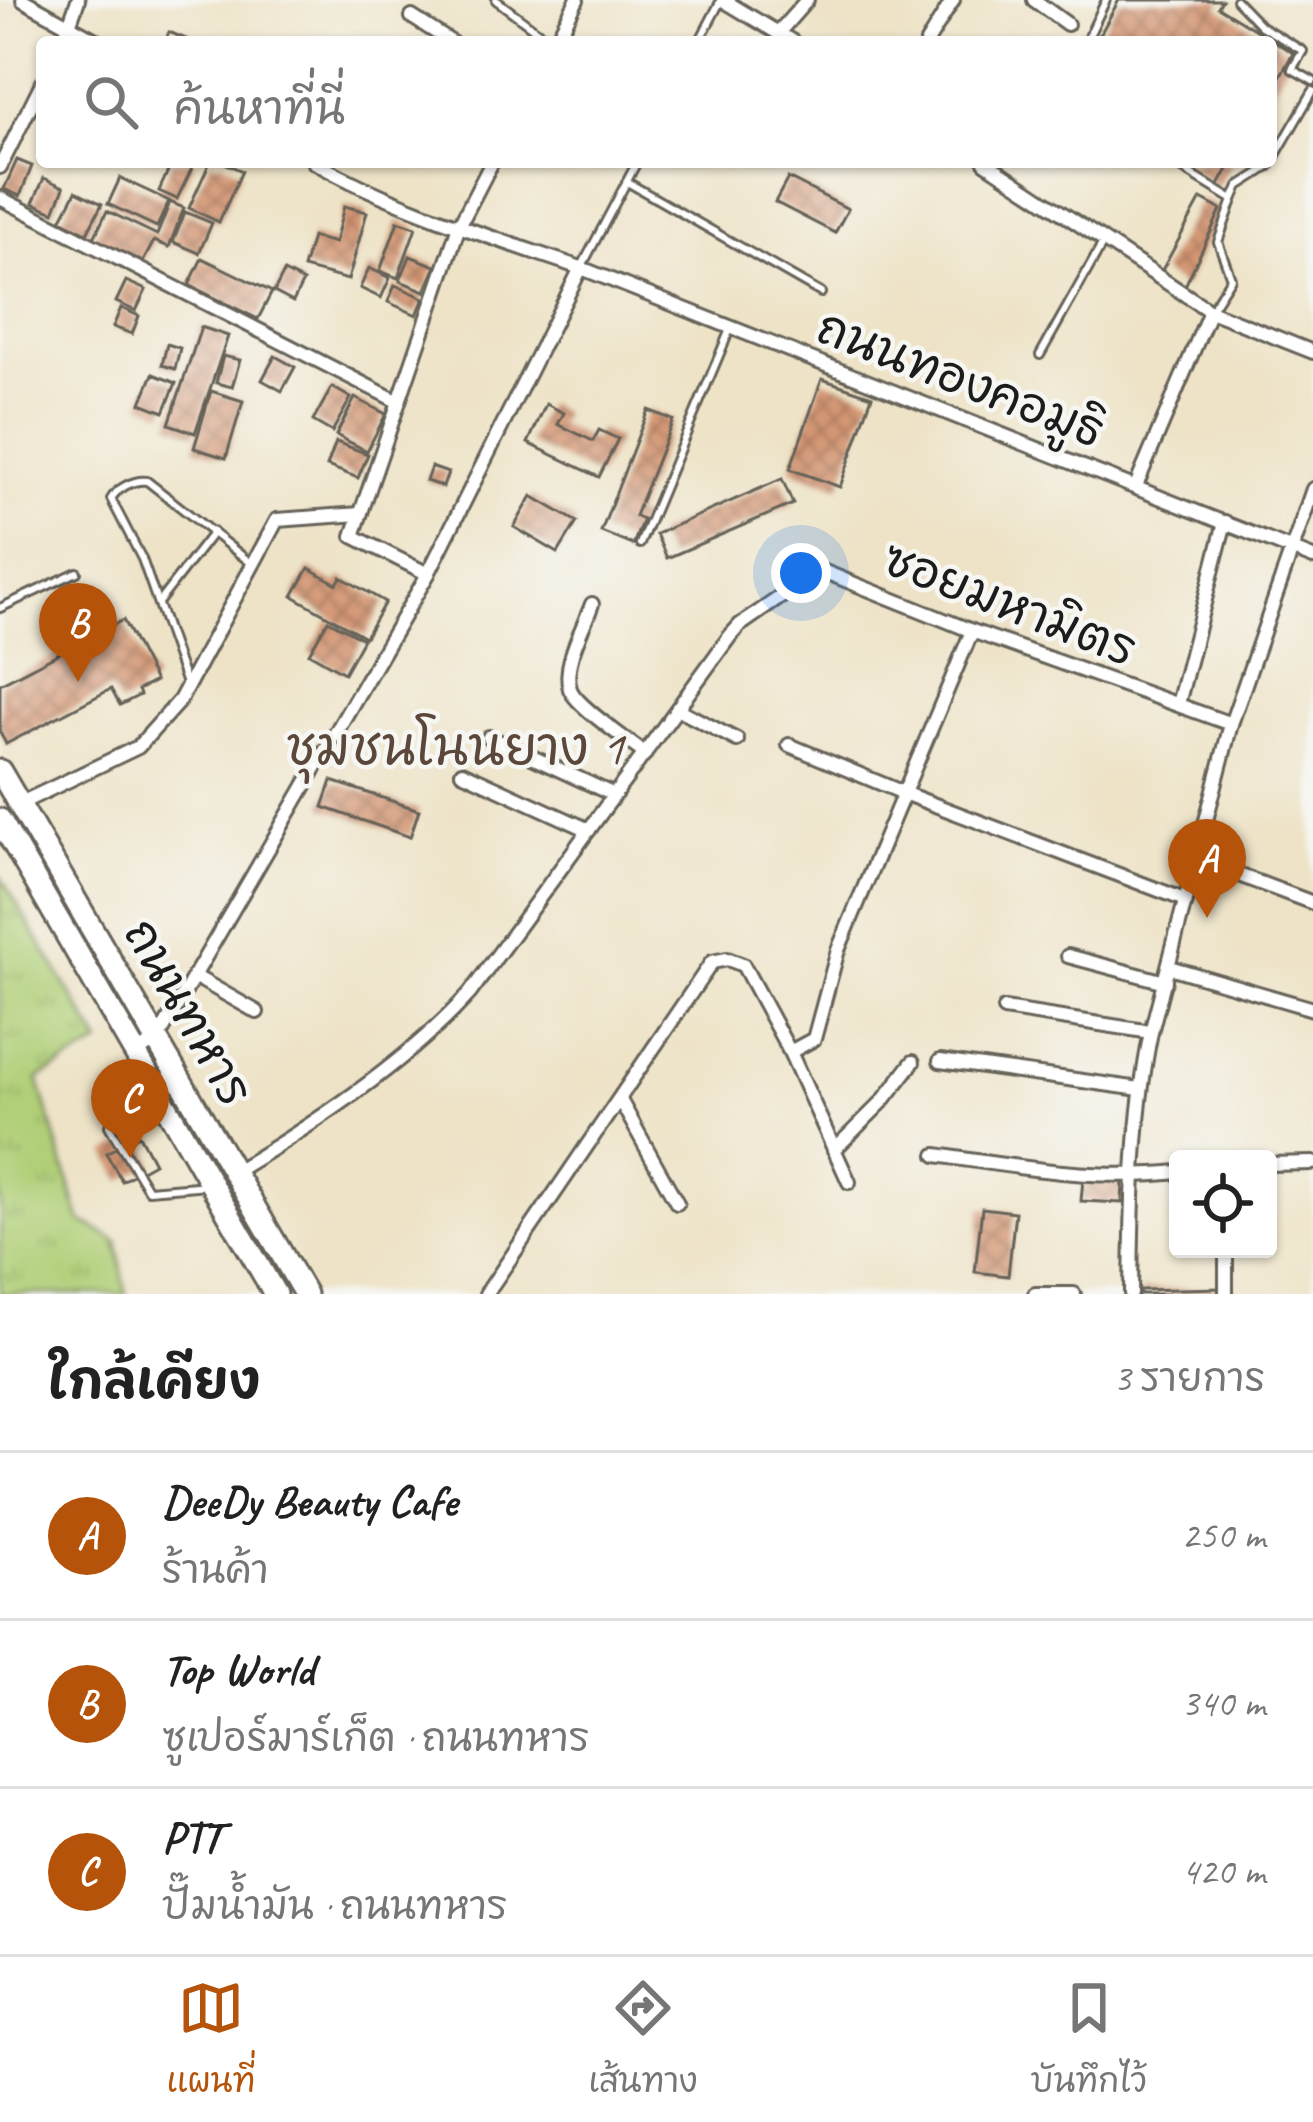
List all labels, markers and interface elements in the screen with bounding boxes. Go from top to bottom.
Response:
search box [36,36,1277,168]
icon: search [78,69,144,135]
text: ค้นหาที่นี่ [174,81,345,138]
street label: ถนนทองคอมูธิ [807,297,1113,465]
street label: ซอยมหามิตร [874,528,1145,680]
your location [771,543,831,603]
pin: B [39,583,117,682]
district label: ชุมชนโนนยาง 1 [286,713,627,784]
pin: A [1168,819,1246,918]
street label: ถนนทหาร [111,908,266,1117]
pin: C [91,1059,169,1158]
map controls [1169,1150,1277,1258]
button: locate [1169,1150,1277,1258]
text: ใกล้เคียง [48,1349,260,1413]
text: 3 รายการ [1113,1354,1265,1403]
text: DeeDy Beauty Cafe [162,1473,457,1530]
text: A [77,1511,97,1560]
text: 250 m [1181,1511,1265,1560]
text: ร้านค้า [162,1546,269,1595]
text: Top World [162,1641,314,1698]
text: B [77,1679,97,1728]
text: 340 m [1181,1679,1265,1728]
text: ซูเปอร์มาร์เก็ต · ถนนทหาร [162,1714,590,1763]
text: PTT [162,1809,222,1866]
text: C [78,1847,96,1896]
text: 420 m [1181,1847,1265,1896]
text: ปั๊มน้ำมัน · ถนนทหาร [162,1882,508,1931]
tab: แผนที่ [166,1975,256,2105]
tab: เส้นทาง [588,1975,698,2105]
tab: บันทึกไว้ [1031,1975,1147,2105]

